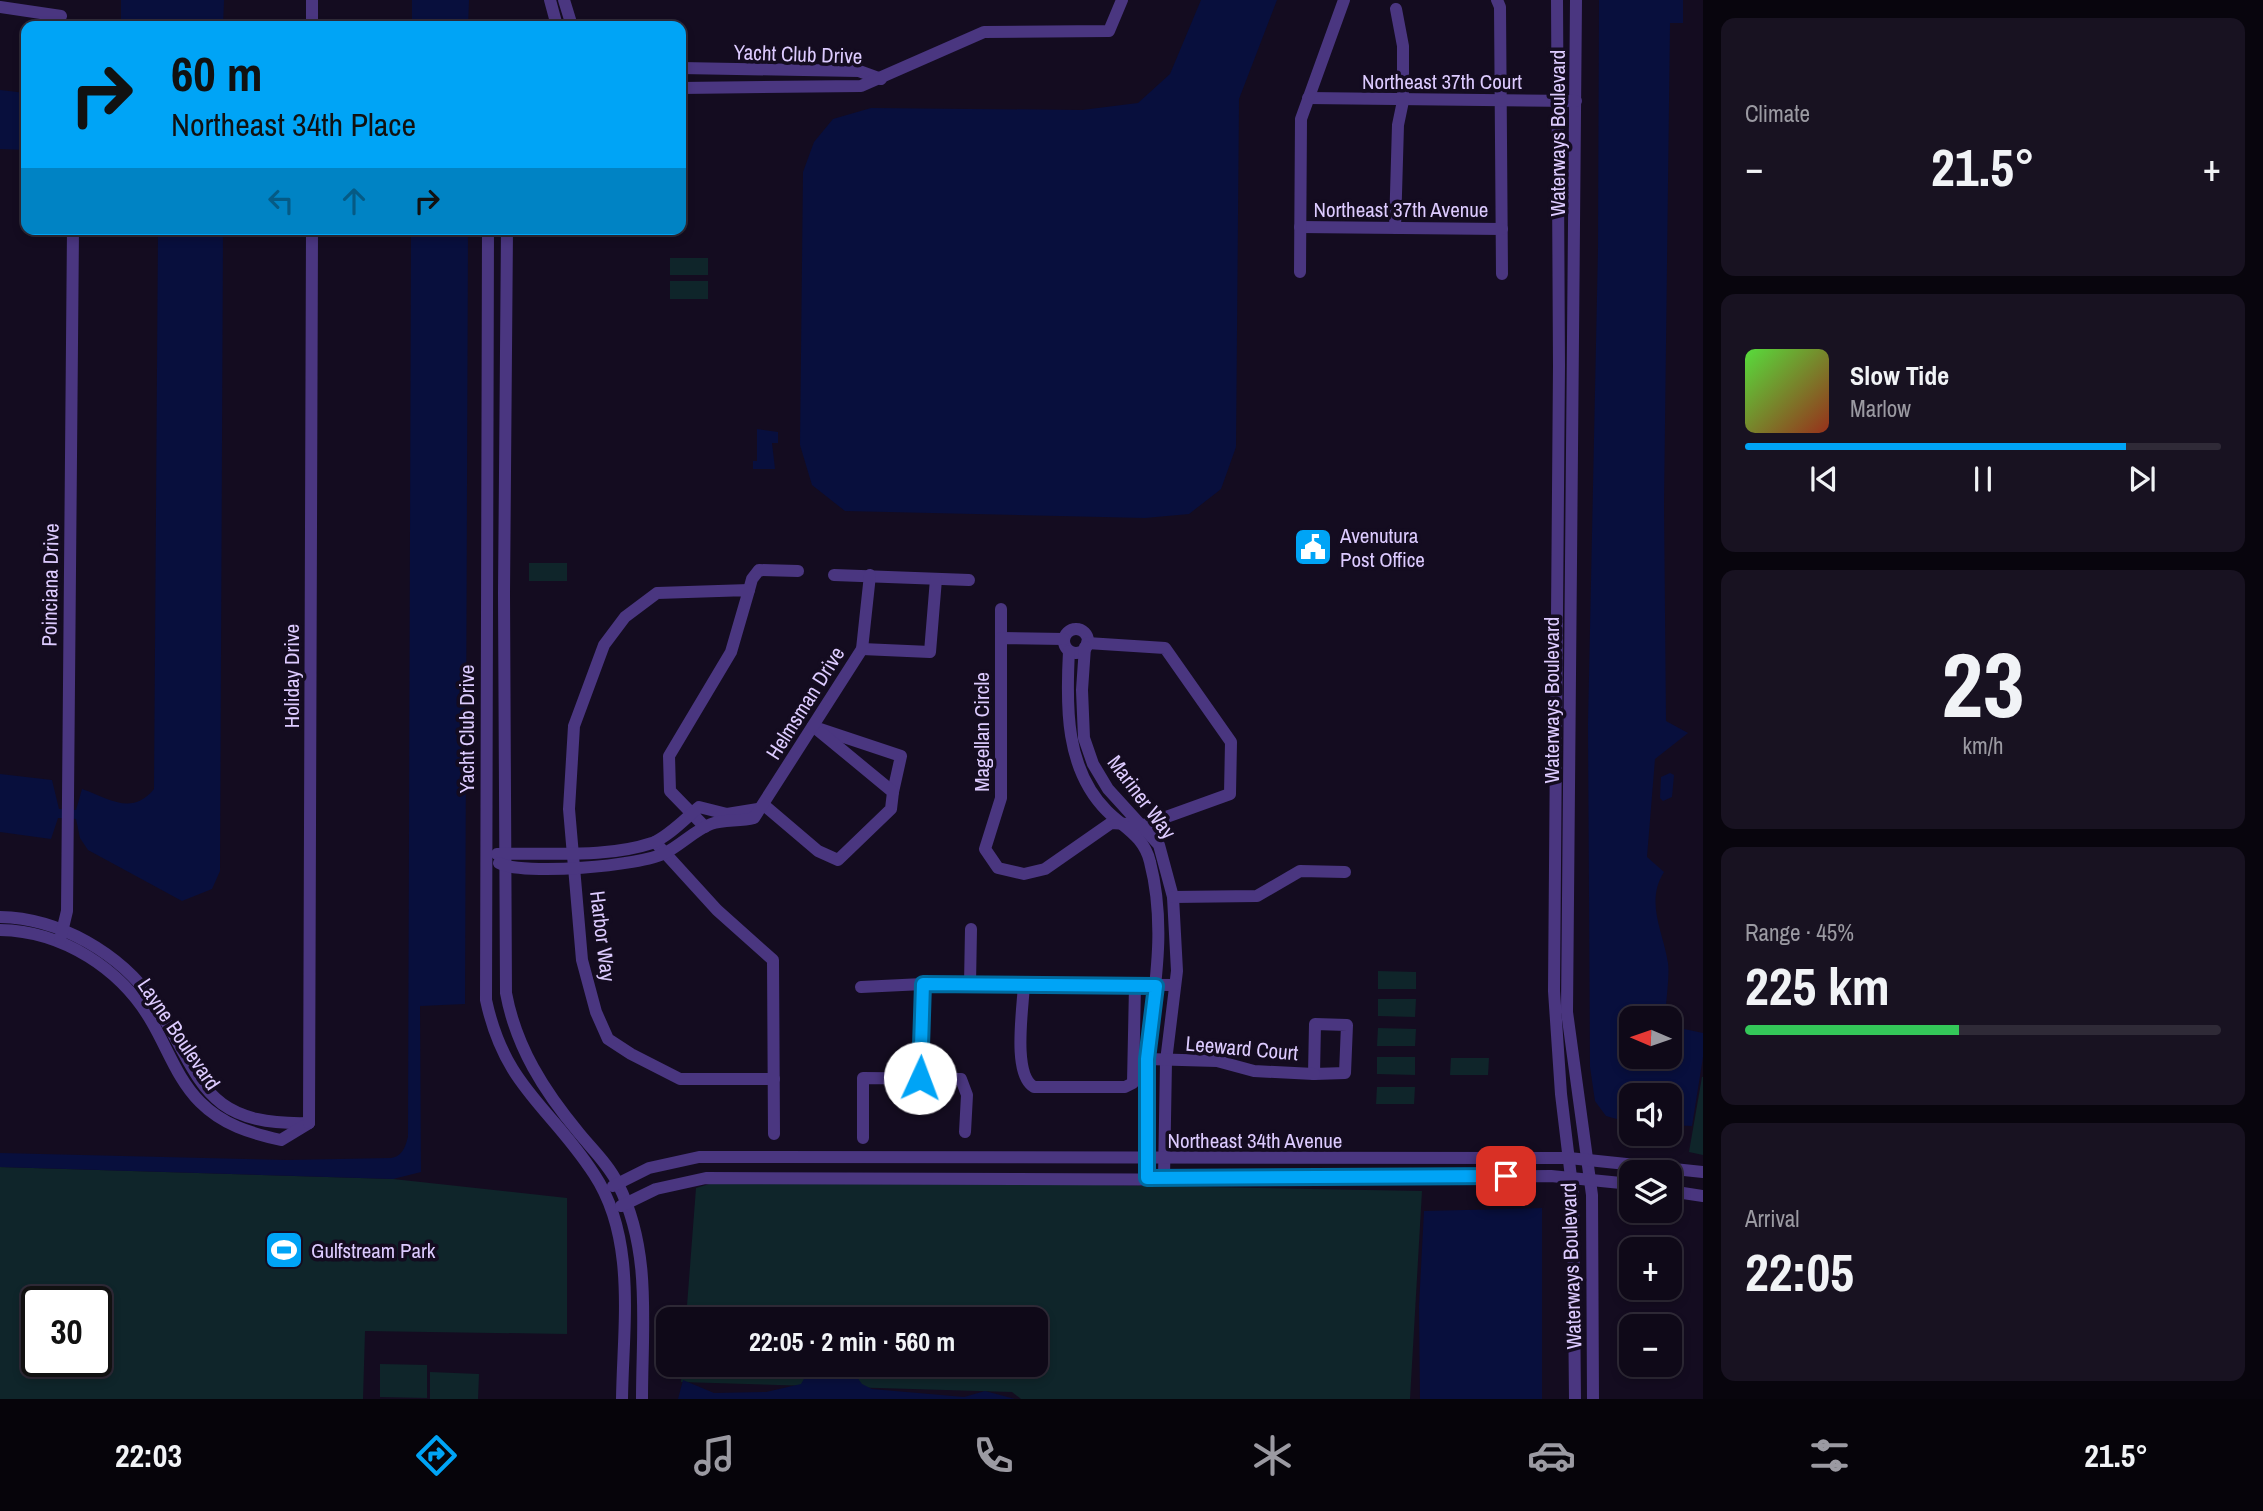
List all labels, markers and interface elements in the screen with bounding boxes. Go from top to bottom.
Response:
street label: Yacht Club Drive [733,37,863,71]
text: 60 m [171,40,263,106]
icon: right [56,49,147,140]
street label: Waterways Boulevard [1543,50,1572,216]
street label: Northeast 37th Court [1362,67,1522,96]
text: Climate [1745,98,1810,129]
text: Northeast 34th Place [171,103,416,146]
text: 21.5° [1931,132,2035,202]
text: − [1745,142,1763,193]
text: + [2203,142,2221,193]
icon: left [262,182,300,220]
icon: ahead [335,182,373,220]
icon: right [408,182,446,220]
street label: Northeast 37th Avenue [1314,195,1488,224]
text: Slow Tide [1850,358,1949,393]
text: Marlow [1850,393,1911,424]
icon: previous [1805,460,1843,498]
icon: pause [1964,460,2002,498]
icon: next [2123,460,2161,498]
place label: Avenutura Post Office [1339,521,1425,574]
street label: Poinciana Drive [34,523,66,647]
public building icon: Avenutura Post Office [1292,526,1334,568]
street label: Waterways Boulevard [1537,617,1566,783]
text: 23 [1942,623,2025,745]
street label: Holiday Drive [277,624,306,728]
street label: Helmsman Drive [759,641,851,765]
street label: Yacht Club Drive [452,665,481,793]
street label: Magellan Circle [967,672,996,792]
text: km/h [1963,730,2003,761]
street label: Mariner Way [1101,749,1183,845]
street label: Harbor Way [583,889,623,983]
text: Range · 45% [1745,917,1854,948]
text: 225 km [1745,951,1890,1021]
street label: Layne Boulevard [131,972,227,1096]
north arrow [1619,1006,1682,1069]
map controls [1619,1006,1682,1377]
street label: Leeward Court [1184,1029,1300,1067]
position arrow [883,1041,957,1115]
button: sound [1619,1083,1682,1146]
street label: Northeast 34th Avenue [1168,1126,1342,1155]
pin [1476,1146,1536,1206]
icon: arrive [1487,1157,1525,1195]
button: layers [1619,1160,1682,1223]
street label: Waterways Boulevard [1554,1182,1588,1350]
text: Arrival [1745,1203,1800,1234]
sports icon: Gulfstream Park [263,1229,305,1271]
place label: Gulfstream Park [311,1236,436,1265]
button: + [1619,1237,1682,1300]
text: 22:05 [1745,1237,1854,1307]
speed limit sign: 30 [21,1286,112,1377]
button: − [1619,1314,1682,1377]
text: 22:05 · 2 min · 560 m [749,1324,955,1359]
icon: directions [412,1431,461,1480]
icon: music [690,1431,739,1480]
icon: phone [969,1431,1018,1480]
icon: climate [1248,1431,1297,1480]
icon: car [1527,1431,1576,1480]
icon: filters [1805,1431,1854,1480]
text: 22:03 [115,1434,182,1477]
text: 21.5° [2084,1434,2148,1477]

